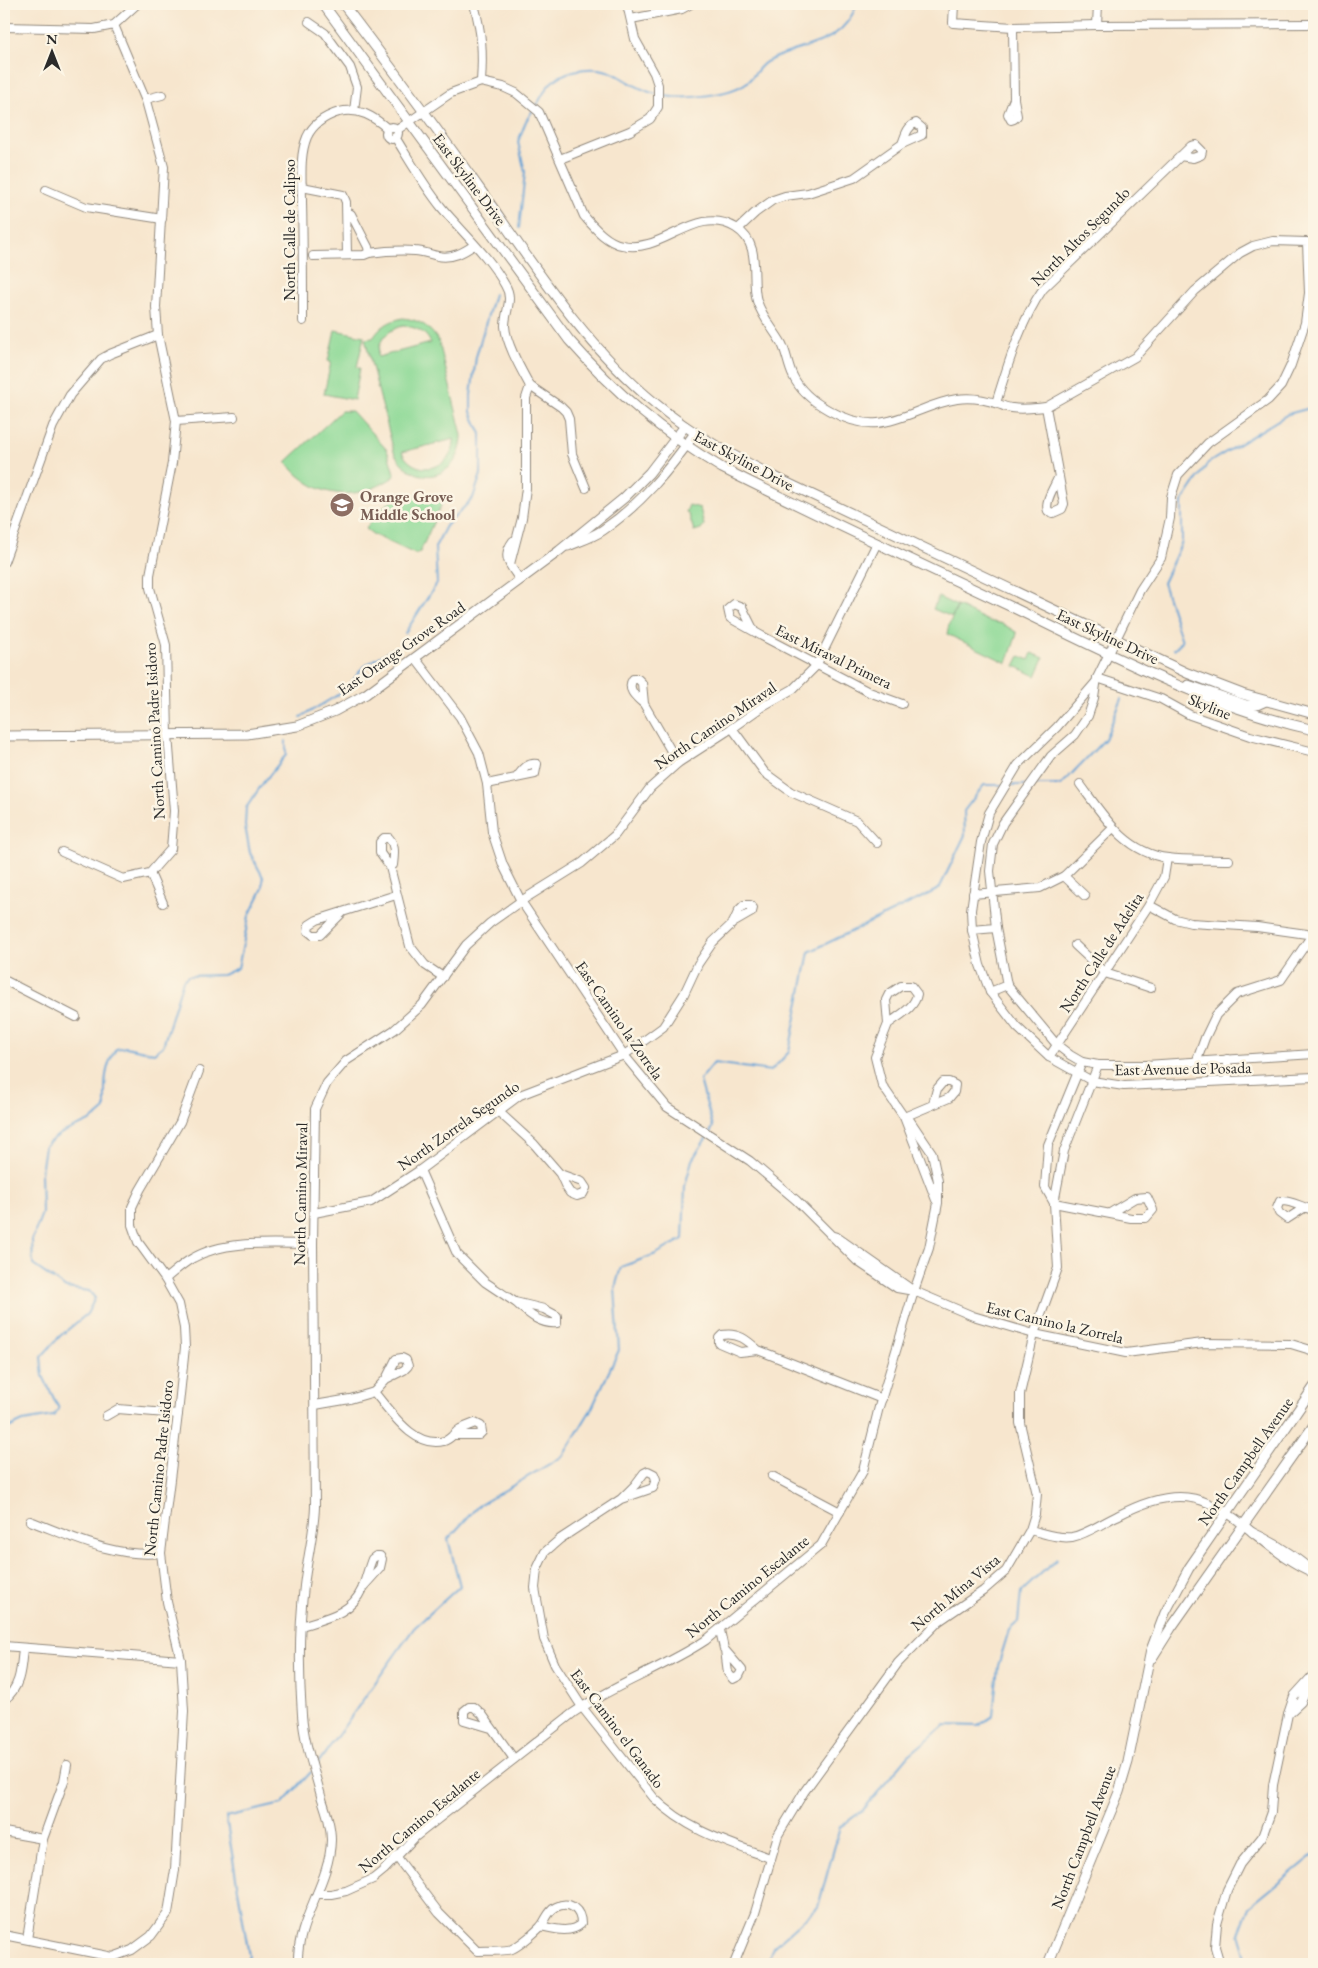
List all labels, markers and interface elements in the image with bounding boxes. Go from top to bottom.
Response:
north arrow [28,28,78,78]
text: N [46,30,58,48]
street label: East Skyline Drive [428,129,511,230]
street label: North Calle de Calipso [279,159,300,301]
street label: North Altos Segundo [1026,182,1135,291]
street label: East Skyline Drive [690,425,797,496]
place label: Orange Grove Middle School [360,486,456,525]
school or university icon: Orange Grove Middle School [329,492,355,518]
street label: East Orange Grove Road [333,596,470,700]
street label: East Skyline Drive [1053,604,1162,669]
street label: East Miraval Primera [772,619,896,694]
street label: North Camino Padre Isidoro [139,642,170,820]
street label: North Camino Miraval [650,677,780,774]
street label: Skyline [1185,688,1234,725]
street label: North Calle de Adelita [1055,888,1149,1016]
street label: East Camino la Zorrela [571,957,669,1084]
street label: East Avenue de Posada [1114,1057,1252,1080]
street label: North Zorrela Segundo [393,1076,523,1175]
street label: North Camino Miraval [289,1122,312,1266]
street label: East Camino la Zorrela [984,1296,1126,1349]
street label: North Camino Padre Isidoro [139,1379,178,1557]
street label: North Campbell Avenue [1193,1393,1298,1530]
street label: North Camino Escalante [681,1530,813,1643]
street label: North Mina Vista [907,1549,1005,1636]
street label: East Camino el Ganado [566,1664,669,1792]
street label: North Campbell Avenue [1046,1762,1121,1912]
street label: North Camino Escalante [354,1763,485,1878]

